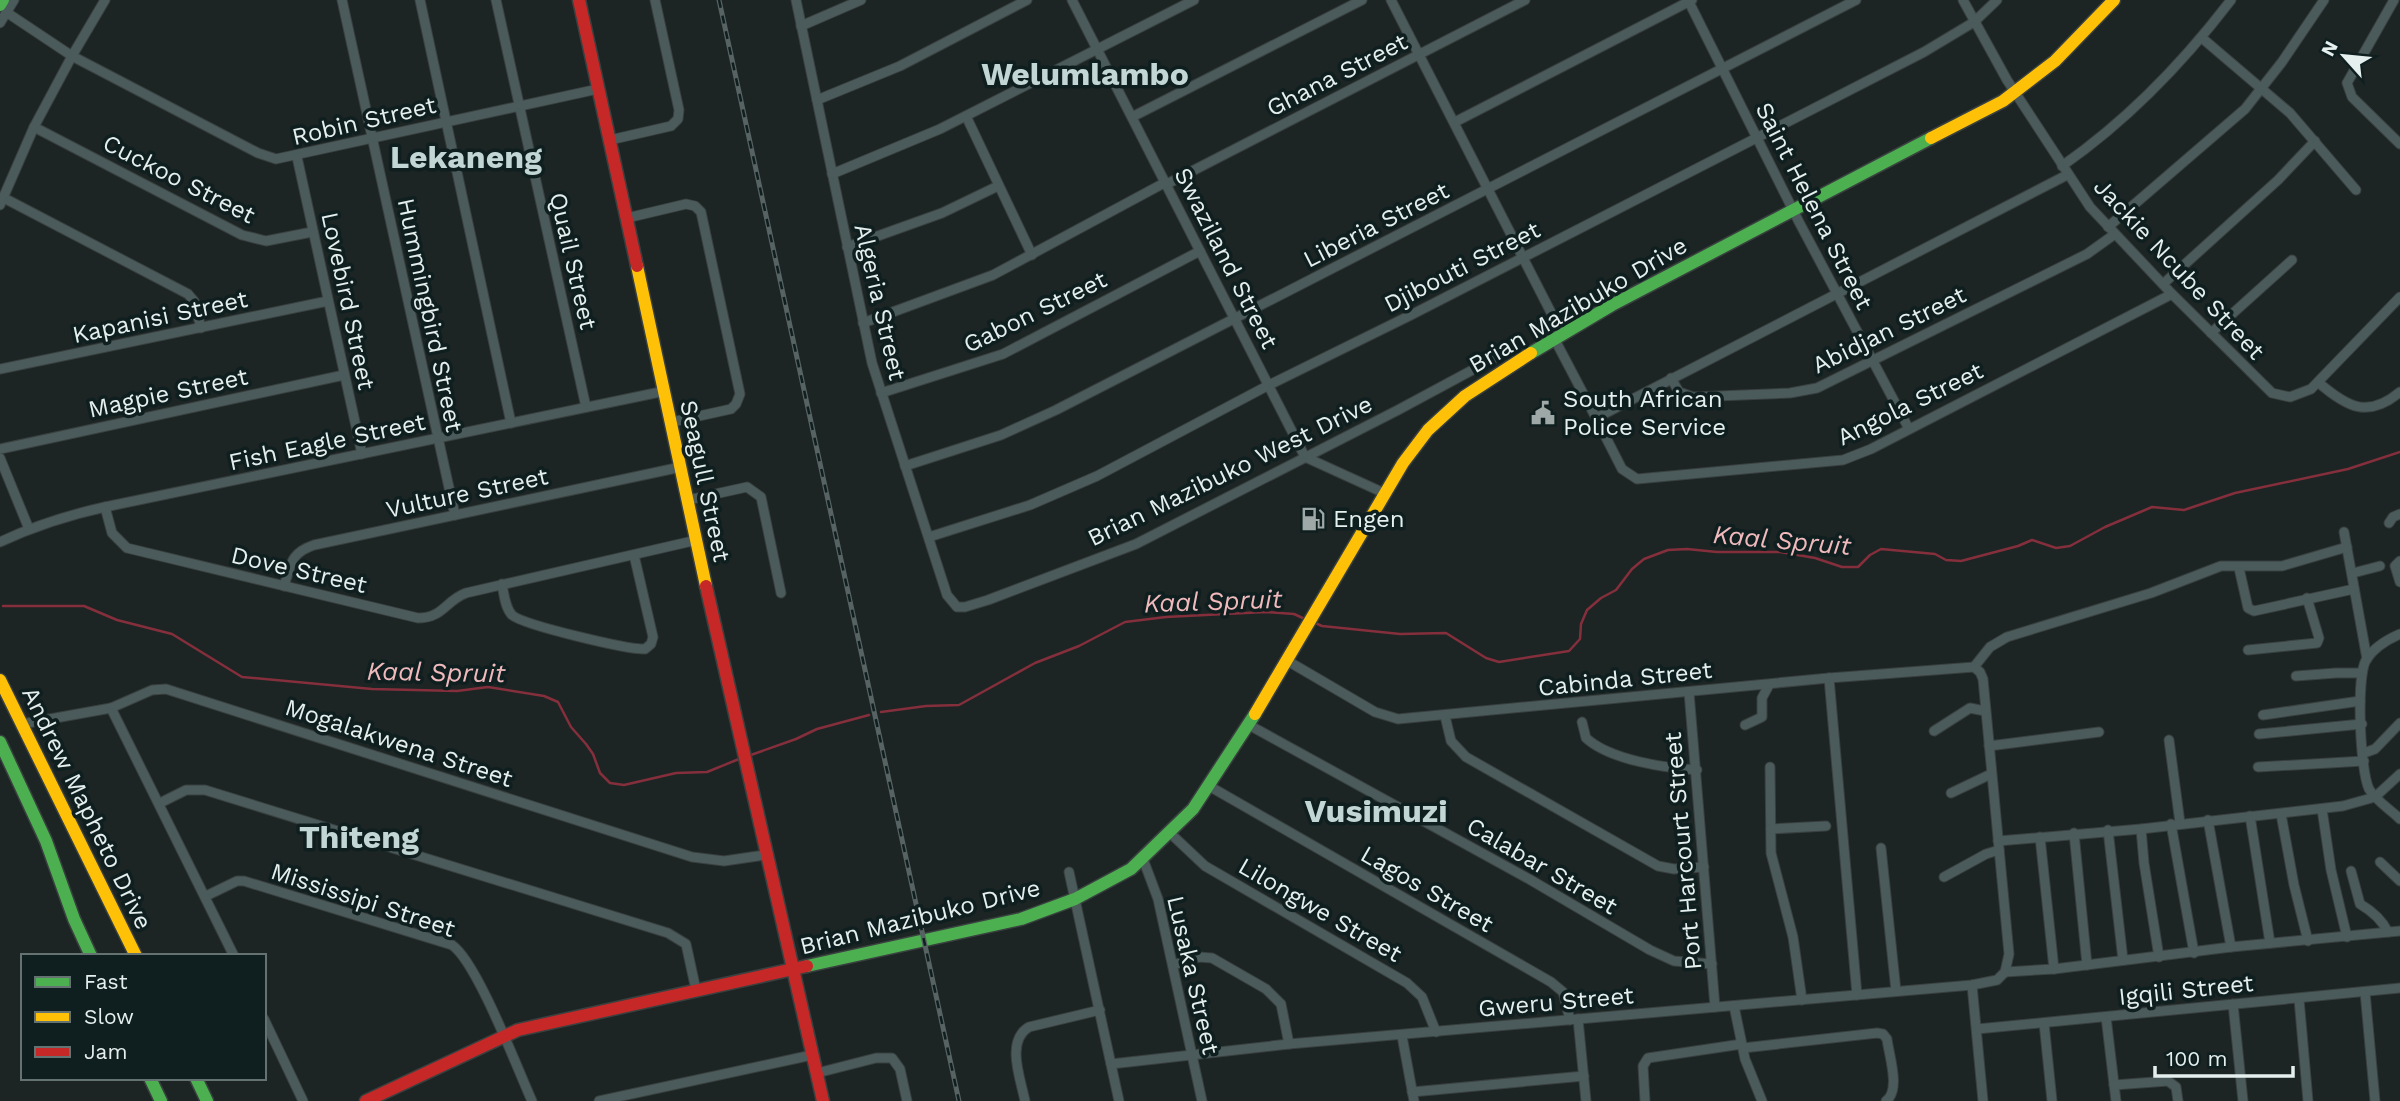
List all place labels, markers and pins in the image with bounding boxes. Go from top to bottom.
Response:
place label: South African Police Service [1563,385,1726,441]
public building icon: South African Police Service [1529,399,1557,427]
fuel station icon: Engen [1299,505,1327,533]
place label: Engen [1333,505,1405,533]

